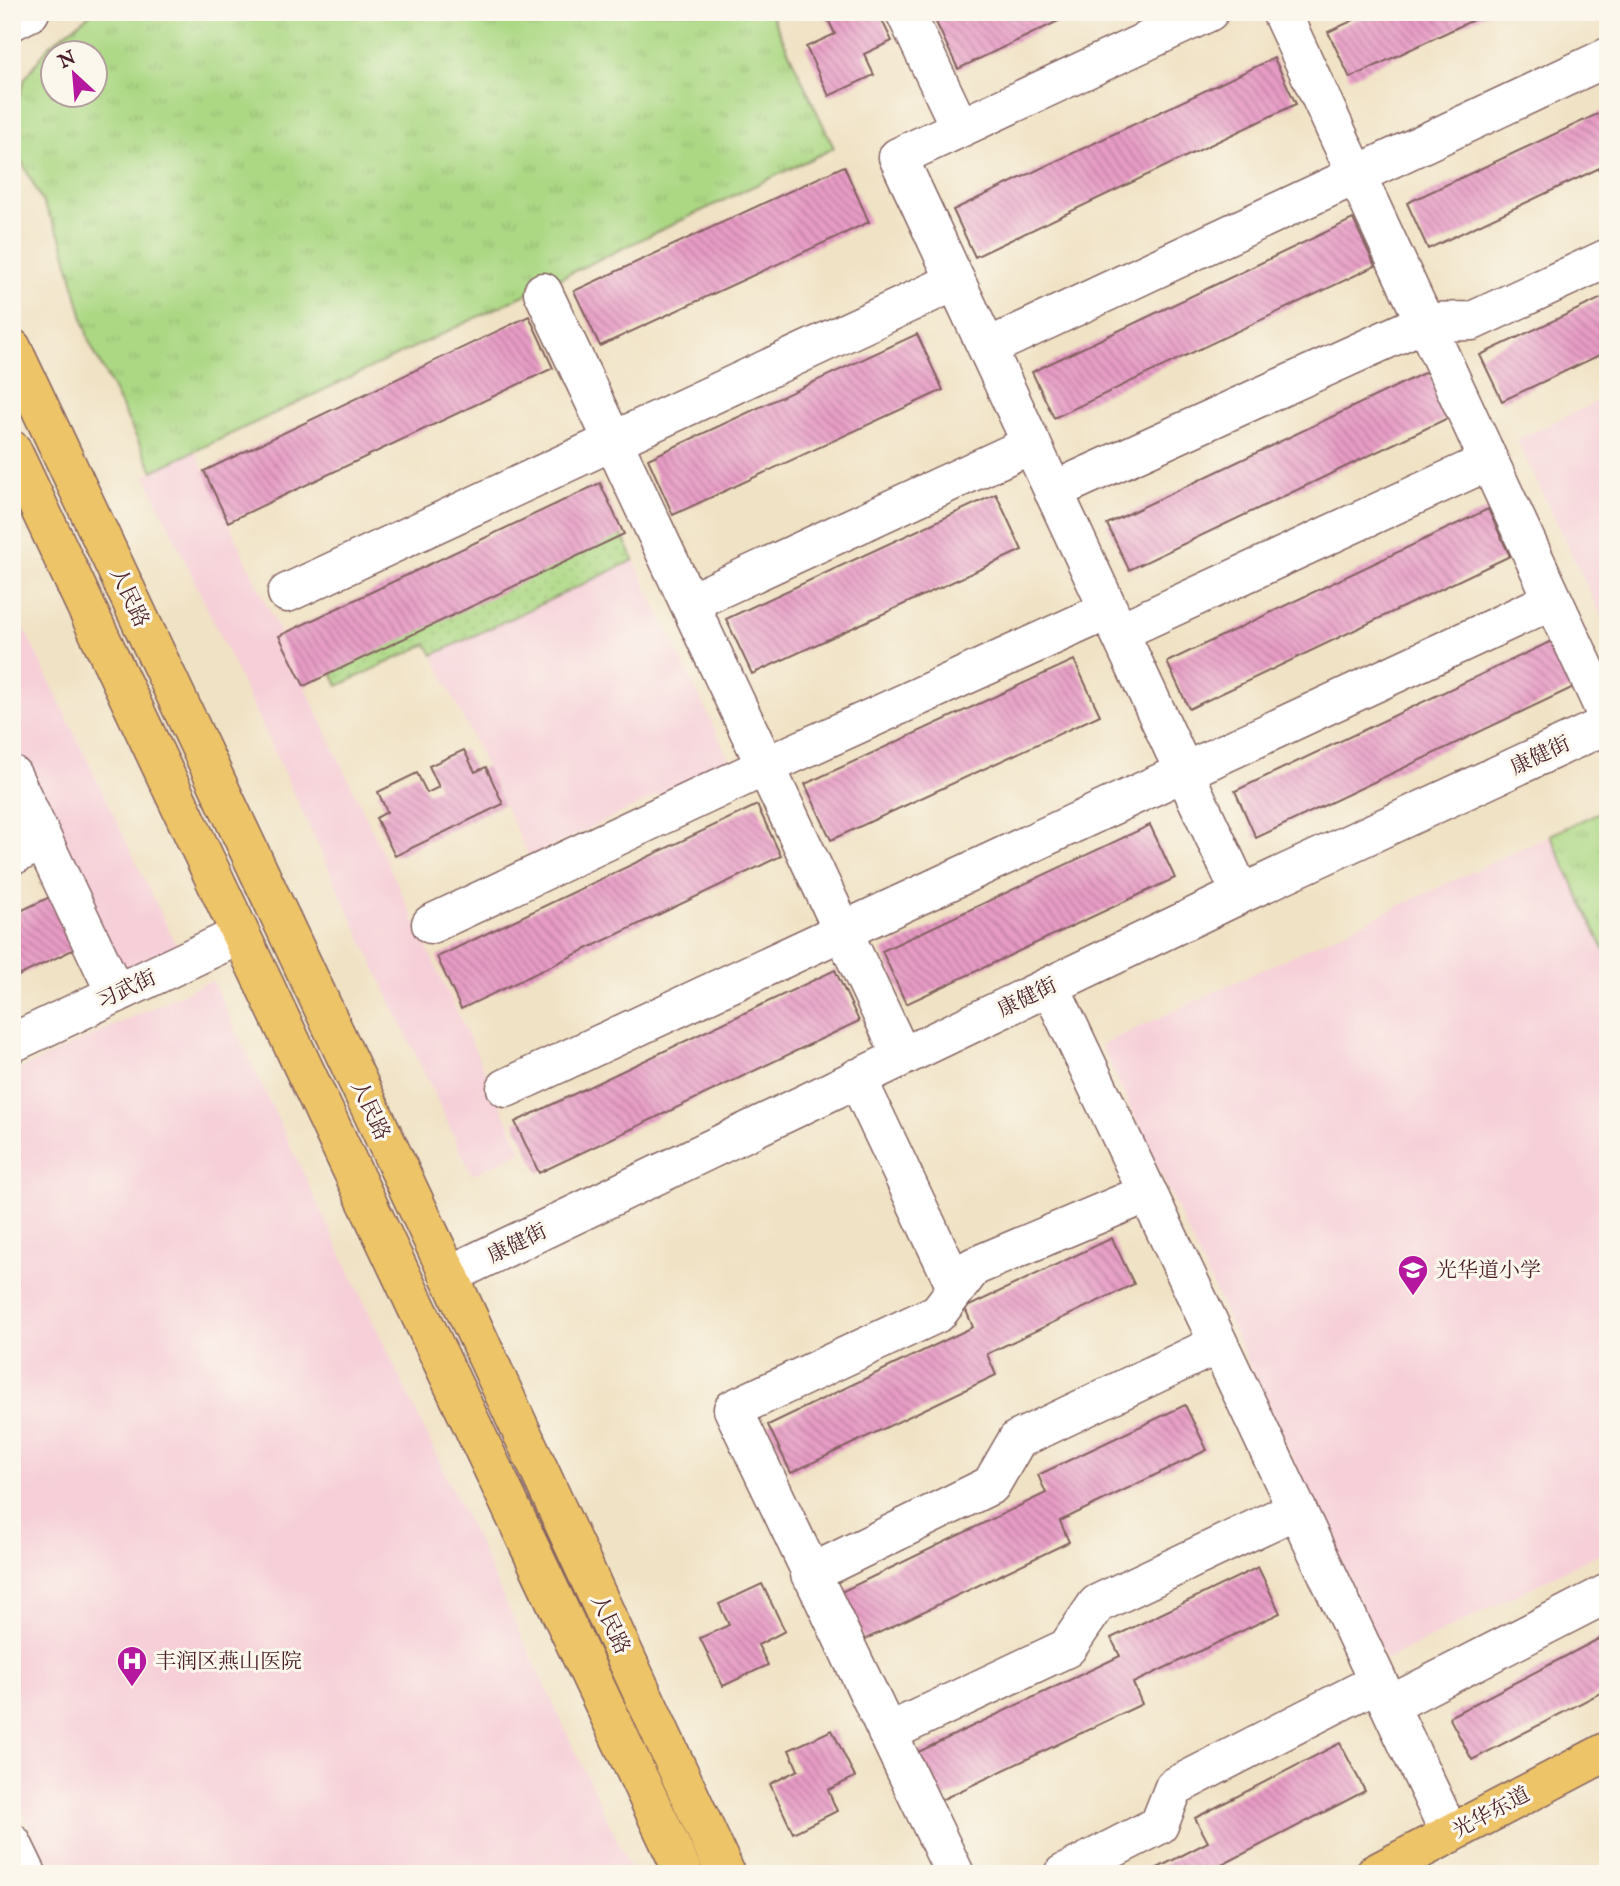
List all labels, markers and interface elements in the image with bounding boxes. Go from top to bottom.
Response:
north arrow [38,38,108,108]
text: N [54,46,81,75]
street label: 人民路 [103,563,154,632]
street label: 康健街 [1506,731,1575,782]
street label: 习武街 [92,965,161,1016]
street label: 康健街 [993,972,1062,1024]
street label: 人民路 [344,1076,395,1145]
street label: 康健街 [483,1218,552,1270]
school or university icon: 光华道小学 [1396,1253,1430,1297]
place label: 光华道小学 [1436,1258,1541,1285]
street label: 人民路 [584,1590,635,1659]
hospital icon: 丰润区燕山医院 [115,1644,149,1688]
place label: 丰润区燕山医院 [155,1649,302,1676]
street label: 光华东道 [1448,1782,1535,1845]

